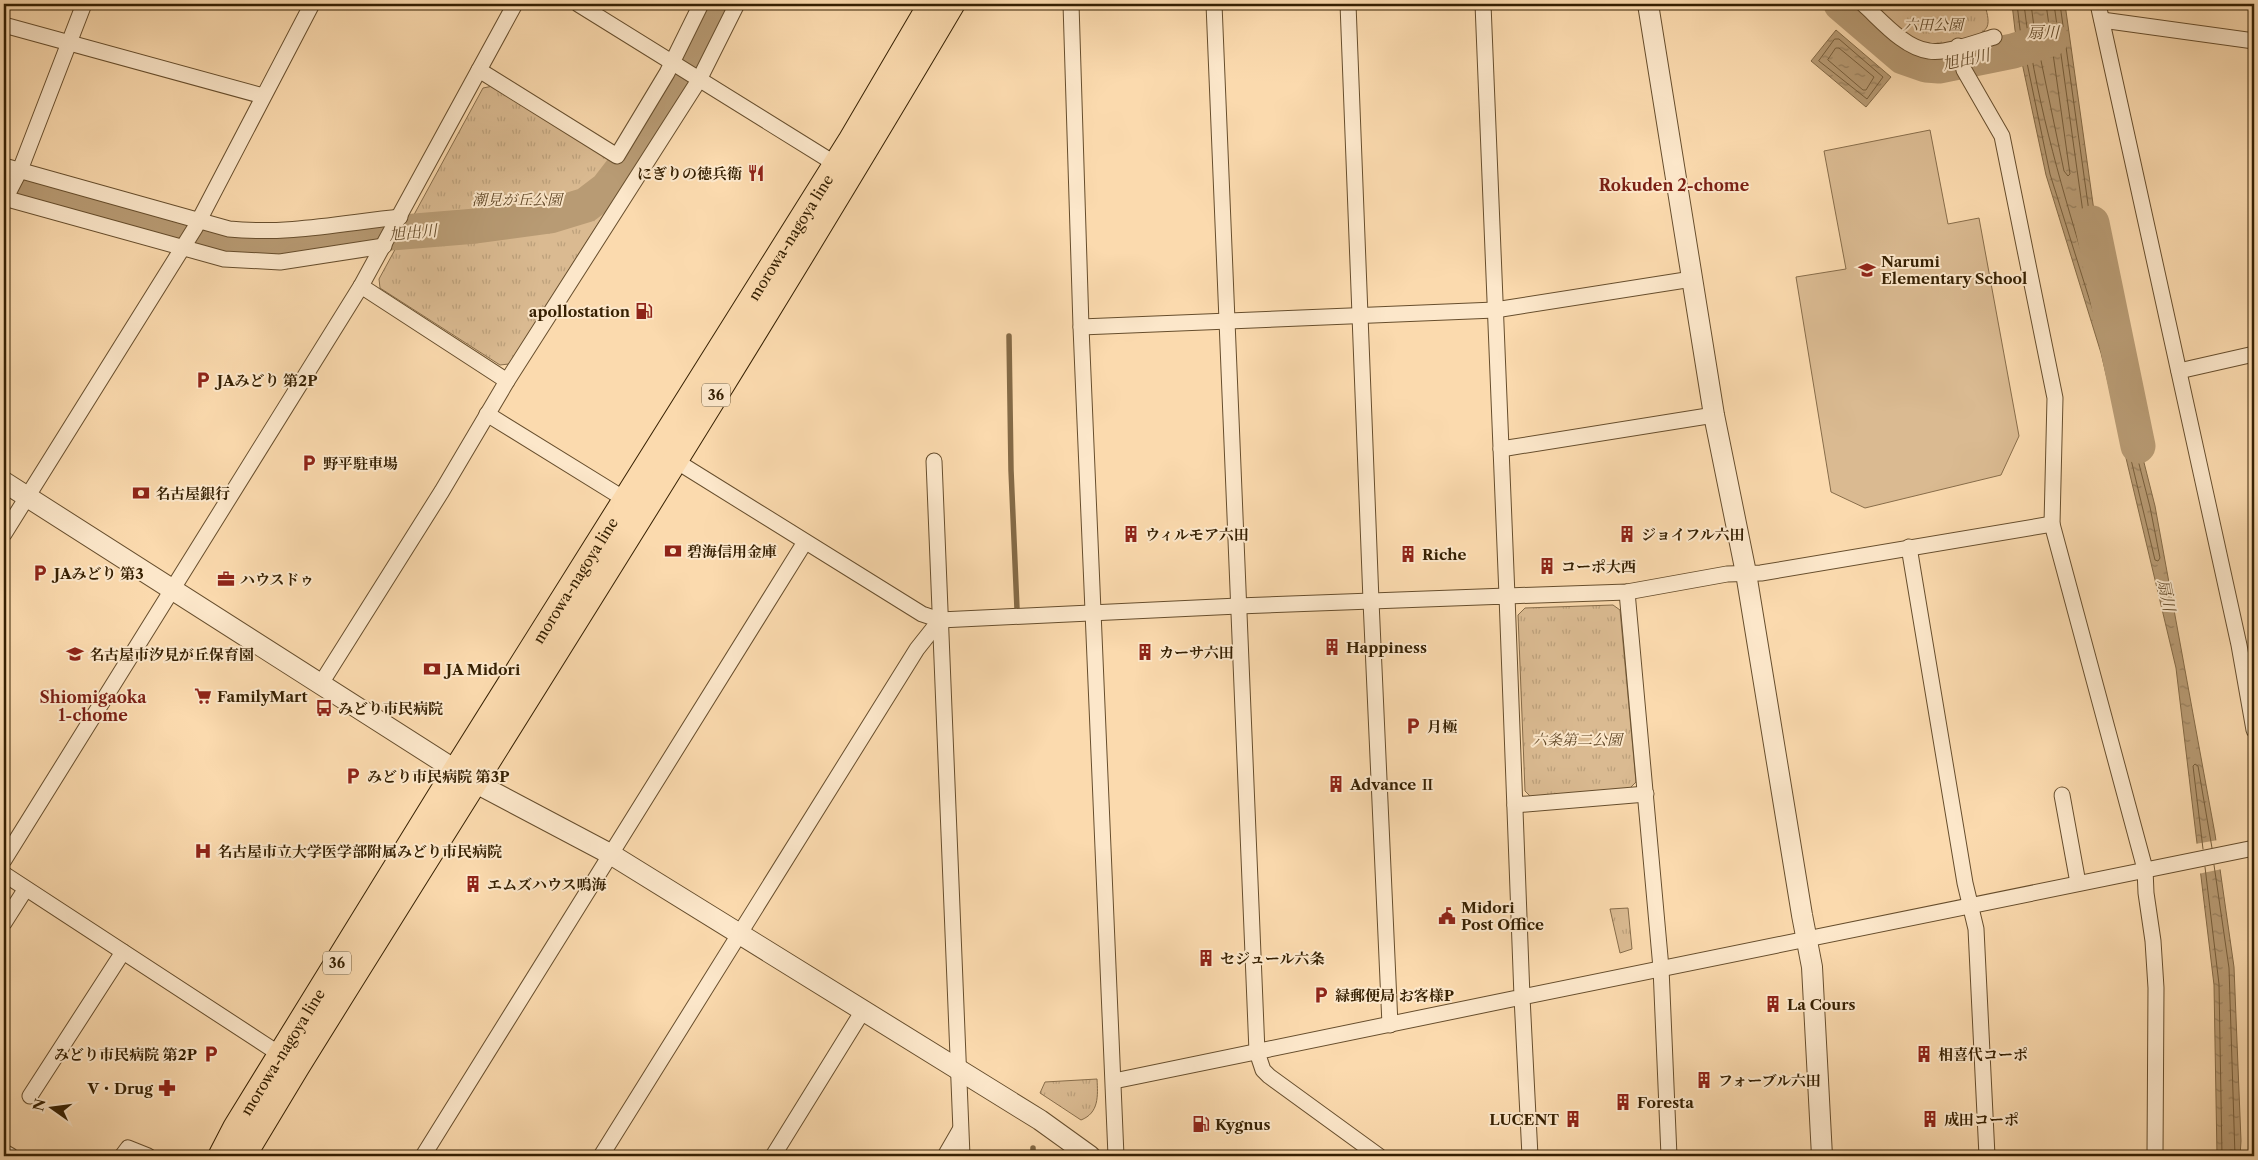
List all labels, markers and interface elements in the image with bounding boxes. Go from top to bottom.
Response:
park label: 六田公園 [1903,15,1966,34]
water label: 扇川 [2027,22,2061,42]
water label: 旭出川 [1940,44,1994,74]
restaurant icon: にぎりの徳兵衛 [746,163,766,183]
place label: にぎりの徳兵衛 [637,164,742,183]
street label: morowa-nagoya line [744,171,837,304]
district label: Rokuden 2-chome [1599,175,1750,195]
park label: 潮見が丘公園 [472,190,565,209]
water label: 旭出川 [388,220,440,244]
place label: Narumi Elementary School [1881,252,2027,288]
school or university icon: Narumi Elementary School [1857,260,1877,280]
fuel station icon: apollostation [634,301,654,321]
place label: apollostation [529,302,631,321]
parking icon: JAみどり 第2P [193,370,213,390]
place label: JAみどり 第2P [214,371,317,390]
road number: 36 [702,384,730,406]
parking icon: 野平駐車場 [299,453,319,473]
place label: 野平駐車場 [323,454,398,473]
bank icon: 名古屋銀行 [131,483,151,503]
place label: 名古屋銀行 [155,484,230,503]
street label: morowa-nagoya line [528,514,622,647]
building icon: ウィルモア六田 [1121,524,1141,544]
building icon: ジョイフル六田 [1617,524,1637,544]
place label: ウィルモア六田 [1145,525,1249,544]
place label: ジョイフル六田 [1641,525,1745,544]
bank icon: 碧海信用金庫 [663,541,683,561]
place label: 碧海信用金庫 [687,542,777,561]
building icon: Riche [1398,544,1418,564]
place label: Riche [1422,545,1466,564]
building icon: コーポ大西 [1537,556,1557,576]
place label: コーポ大西 [1561,557,1636,576]
parking icon: JAみどり 第3 [30,563,50,583]
place label: JAみどり 第3 [51,564,144,583]
office icon: ハウスドゥ [216,569,236,589]
place label: ハウスドゥ [240,570,314,589]
water label: 扇川 [2154,577,2180,615]
building icon: Happiness [1322,637,1342,657]
place label: Happiness [1346,638,1427,657]
building icon: カーサ六田 [1135,642,1155,662]
place label: カーサ六田 [1159,643,1234,662]
school or university icon: 名古屋市汐見が丘保育園 [65,644,85,664]
place label: 名古屋市汐見が丘保育園 [89,645,254,664]
bank icon: JA Midori [422,659,442,679]
place label: JA Midori [443,660,521,679]
supermarket icon: FamilyMart [193,686,213,706]
district label: Shiomigaoka 1-chome [40,687,147,725]
place label: FamilyMart [217,687,307,706]
bus stop icon: みどり市民病院 [314,698,334,718]
place label: みどり市民病院 [338,699,443,718]
parking icon: 月極 [1403,716,1423,736]
place label: 月極 [1427,717,1458,736]
park label: 六条第二公園 [1532,730,1625,749]
parking icon: みどり市民病院 第3P [343,766,363,786]
place label: みどり市民病院 第3P [367,767,510,786]
building icon: Advance Ⅱ [1326,774,1346,794]
place label: Advance Ⅱ [1349,775,1435,794]
hospital icon: 名古屋市立大学医学部附属みどり市民病院 [193,841,213,861]
place label: 名古屋市立大学医学部附属みどり市民病院 [217,842,502,861]
building icon: エムズハウス鳴海 [463,874,483,894]
place label: エムズハウス鳴海 [487,875,607,894]
place label: Midori Post Office [1461,898,1544,934]
public building icon: Midori Post Office [1437,906,1457,926]
building icon: セジュール六条 [1196,948,1216,968]
place label: セジュール六条 [1220,949,1324,968]
road number: 36 [323,951,351,974]
street label: morowa-nagoya line [236,985,329,1119]
parking icon: 緑郵便局 お客様P [1311,985,1331,1005]
place label: 緑郵便局 お客様P [1335,986,1454,1005]
building icon: La Cours [1763,994,1783,1014]
place label: La Cours [1787,995,1856,1014]
parking icon: みどり市民病院 第2P [201,1044,221,1064]
building icon: 相喜代コーポ [1914,1044,1934,1064]
place label: みどり市民病院 第2P [54,1045,197,1064]
place label: 相喜代コーポ [1938,1045,2028,1064]
building icon: フォーブル六田 [1694,1070,1714,1090]
place label: フォーブル六田 [1718,1071,1821,1090]
pharmacy icon: V・Drug [157,1078,177,1098]
place label: V・Drug [86,1079,153,1098]
north arrow [28,1082,78,1132]
building icon: Foresta [1613,1092,1633,1112]
place label: Foresta [1637,1093,1694,1112]
text: N [29,1097,50,1113]
building icon: LUCENT [1563,1109,1583,1129]
building icon: 成田コーポ [1920,1109,1940,1129]
place label: LUCENT [1489,1110,1559,1129]
place label: 成田コーポ [1944,1110,2019,1129]
fuel station icon: Kygnus [1191,1114,1211,1134]
place label: Kygnus [1215,1115,1271,1134]

